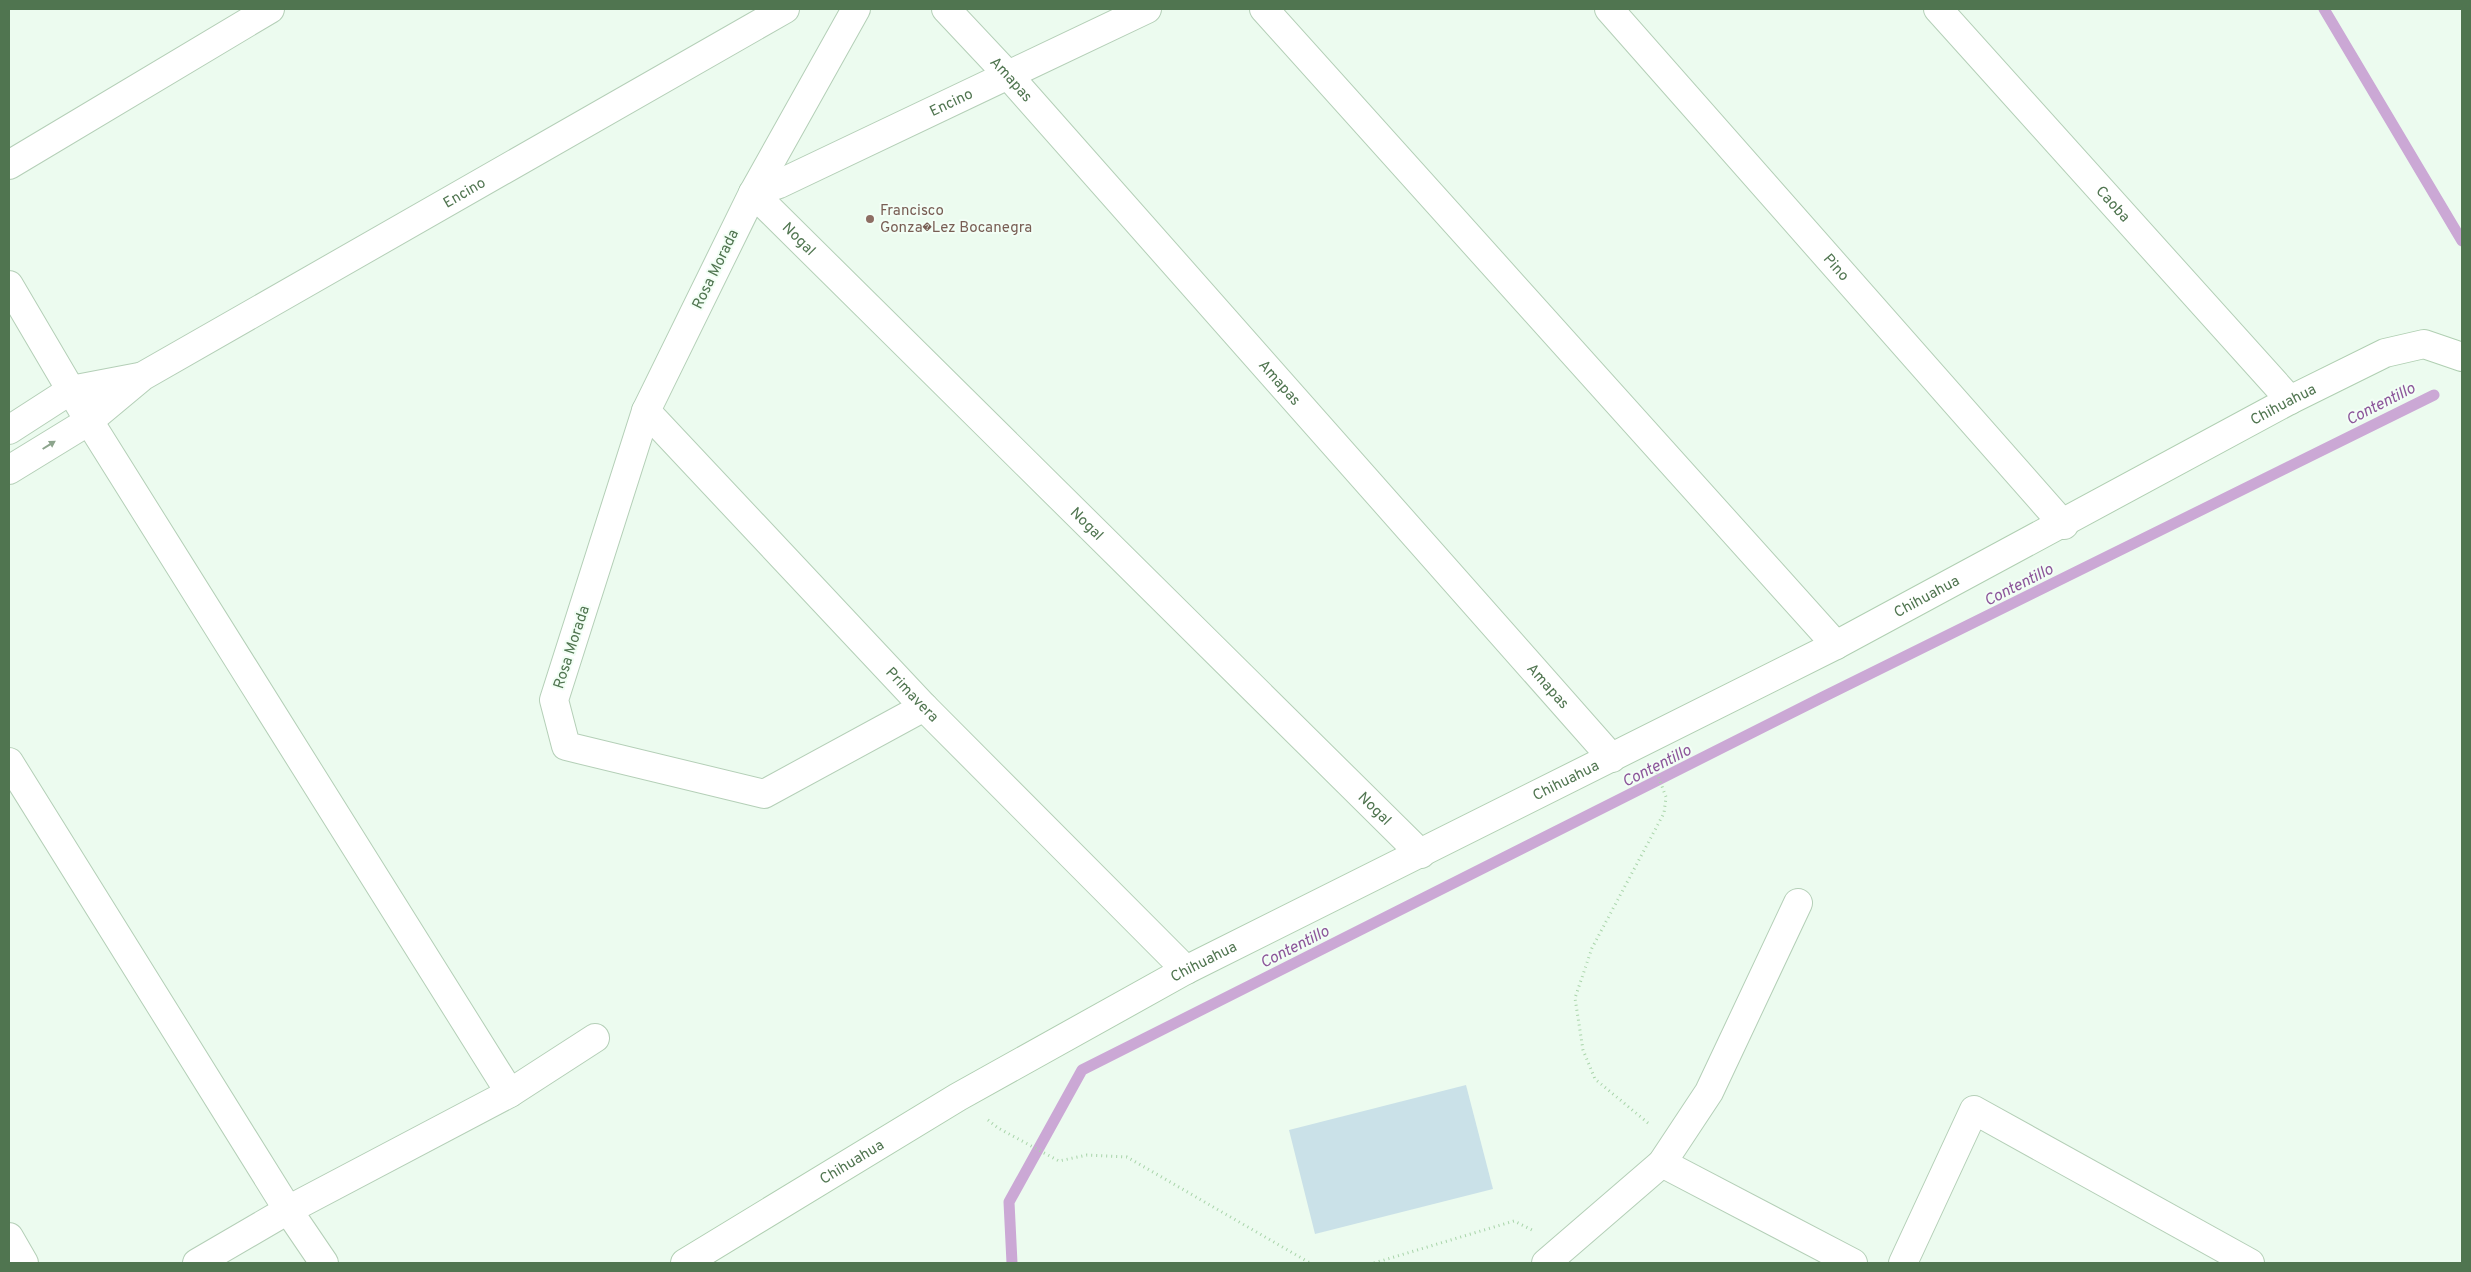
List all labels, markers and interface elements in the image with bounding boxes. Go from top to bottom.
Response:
street label: Amapas [985,54,1036,107]
street label: Encino [927,85,976,122]
street label: Encino [440,174,490,213]
street label: Caoba [2091,182,2134,227]
place label: Francisco Gonza�Lez Bocanegra [880,202,1032,238]
marker: Francisco Gonza�Lez Bocanegra [864,213,876,225]
street label: Nogal [777,219,819,260]
street label: Rosa Morada [689,227,744,313]
street label: Pino [1818,250,1853,286]
street label: Amapas [1254,357,1304,410]
water label: Contentillo [2343,379,2419,431]
street label: Chihuahua [2247,381,2320,431]
one-way arrow [42,441,56,450]
street label: Nogal [1065,504,1107,545]
water label: Contentillo [1981,560,2057,612]
street label: Chihuahua [1891,572,1963,623]
street label: Rosa Morada [550,603,595,692]
street label: Amapas [1522,660,1572,714]
street label: Primavera [881,664,942,727]
water label: Contentillo [1619,741,1695,793]
street label: Chihuahua [1530,757,1603,806]
street label: Nogal [1353,789,1395,830]
water label: Contentillo [1257,922,1333,974]
street label: Chihuahua [1168,938,1240,988]
street label: Chihuahua [817,1136,888,1190]

